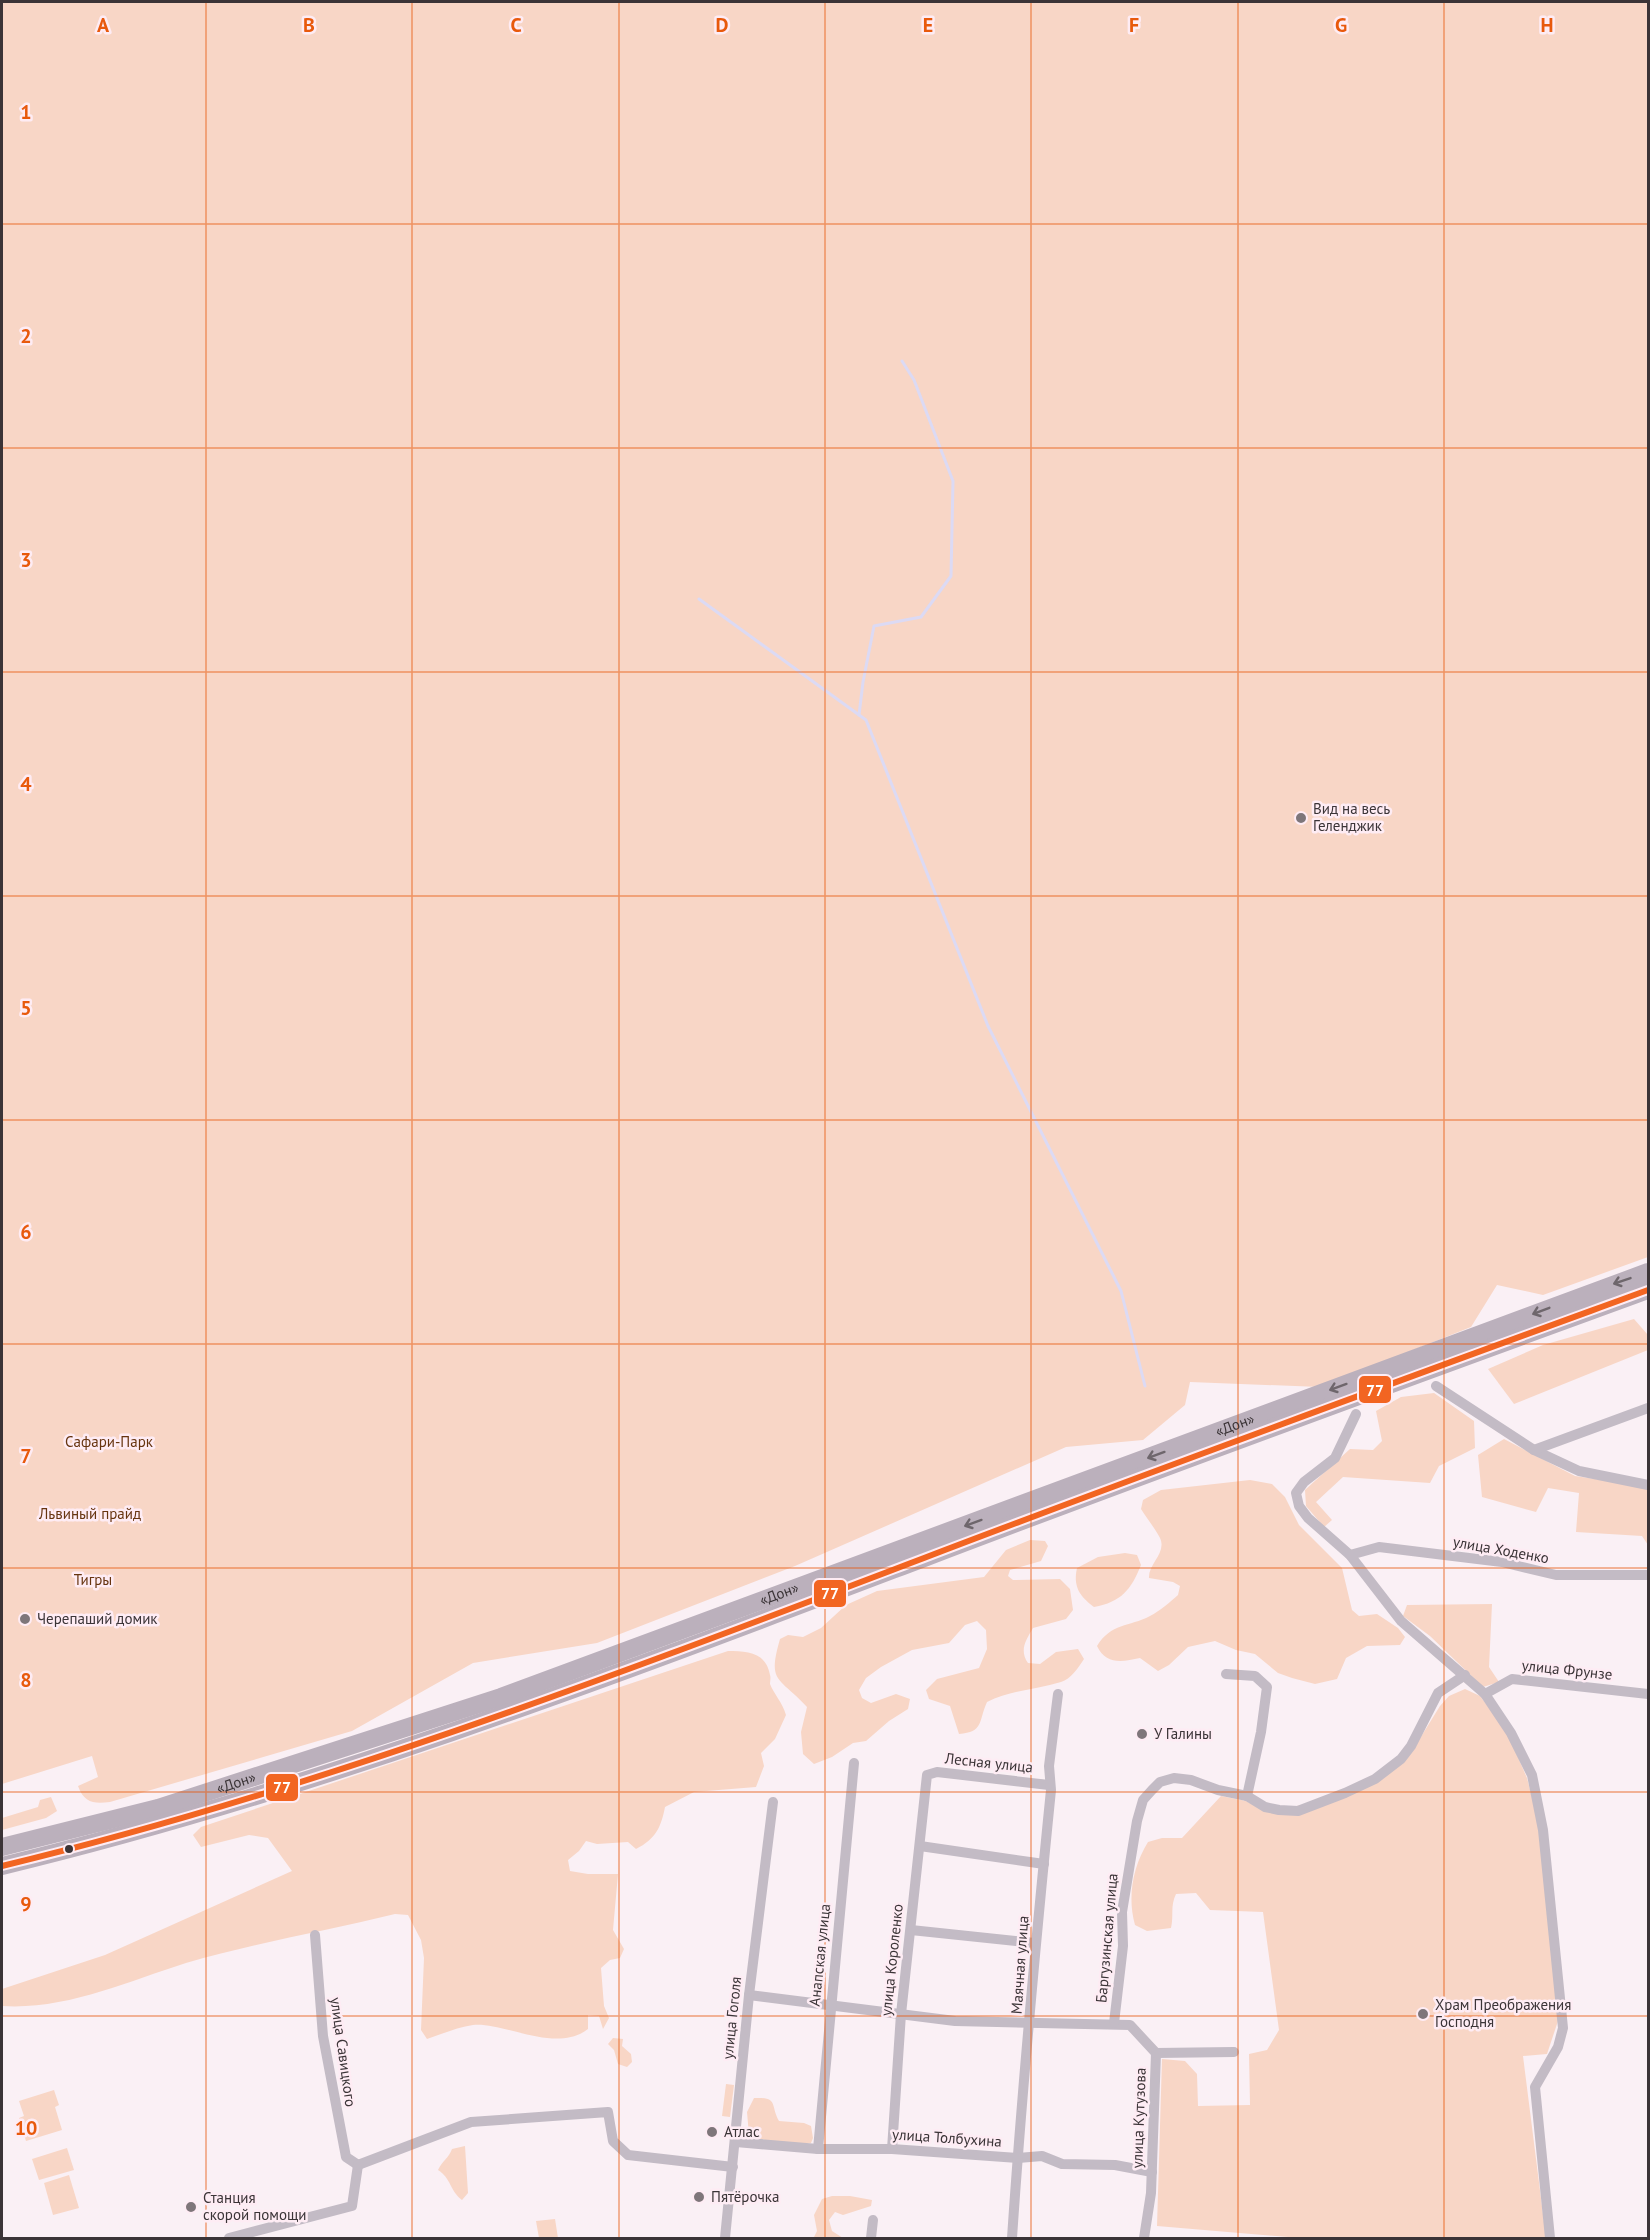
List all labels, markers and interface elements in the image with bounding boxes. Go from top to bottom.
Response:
text: A [97,12,110,38]
text: B [303,12,315,38]
text: C [510,12,522,38]
text: D [716,12,729,38]
text: E [923,12,933,38]
text: F [1129,12,1139,38]
text: G [1335,12,1347,38]
text: H [1540,12,1554,38]
text: 1 [20,99,32,125]
text: 2 [20,323,32,349]
text: 3 [20,547,32,573]
text: 4 [20,771,32,797]
place label: Вид на весь Геленджик [1313,799,1390,835]
marker: Вид на весь Геленджик [1294,811,1308,825]
text: 5 [20,995,32,1021]
text: 6 [20,1219,32,1245]
one-way arrow [1613,1277,1632,1288]
one-way arrow [1532,1306,1550,1317]
line badge: 77 [1358,1375,1392,1404]
text: 77 [1366,1380,1384,1400]
one-way arrow [1330,1383,1348,1394]
street label: «Дон» [1213,1409,1257,1440]
park label: Сафари-Парк [65,1432,154,1451]
text: 7 [20,1443,32,1469]
one-way arrow [1147,1451,1166,1462]
park label: Львиный прайд [38,1504,141,1523]
one-way arrow [964,1519,983,1530]
street label: улица Ходенко [1452,1532,1551,1567]
park label: Тигры [74,1570,112,1589]
street label: «Дон» [757,1578,801,1609]
line badge: 77 [813,1579,847,1608]
text: 77 [821,1583,839,1603]
place label: Черепаший домик [37,1609,158,1628]
marker: Черепаший домик [18,1612,32,1626]
street label: улица Фрунзе [1521,1655,1613,1684]
text: 8 [20,1667,32,1693]
place label: У Галины [1154,1724,1212,1743]
marker: У Галины [1135,1727,1149,1741]
street label: Лесная улица [943,1748,1034,1777]
street label: «Дон» [214,1767,258,1797]
line badge: 77 [265,1773,299,1802]
text: 77 [273,1777,291,1797]
unlabelled marker [63,1843,75,1855]
street label: Баргузинская улица [1091,1872,1122,2003]
text: 9 [20,1891,32,1917]
street label: Анапская улица [805,1903,834,2007]
street label: улица Короленко [876,1903,907,2017]
street label: Маячная улица [1007,1915,1032,2015]
street label: улица Гоголя [718,1976,745,2060]
place label: Храм Преображения Господня [1435,1995,1571,2031]
street label: улица Савицкого [326,1996,361,2108]
marker: Храм Преображения Господня [1416,2007,1430,2021]
street label: улица Кутузова [1127,2067,1150,2169]
text: 10 [15,2115,37,2141]
place label: Атлас [724,2122,760,2141]
street label: улица Толбухина [892,2124,1002,2151]
marker: Атлас [705,2125,719,2139]
place label: Пятёрочка [711,2187,779,2206]
place label: Станция скорой помощи [203,2188,306,2224]
marker: Пятёрочка [692,2190,706,2204]
marker: Станция скорой помощи [184,2200,198,2214]

